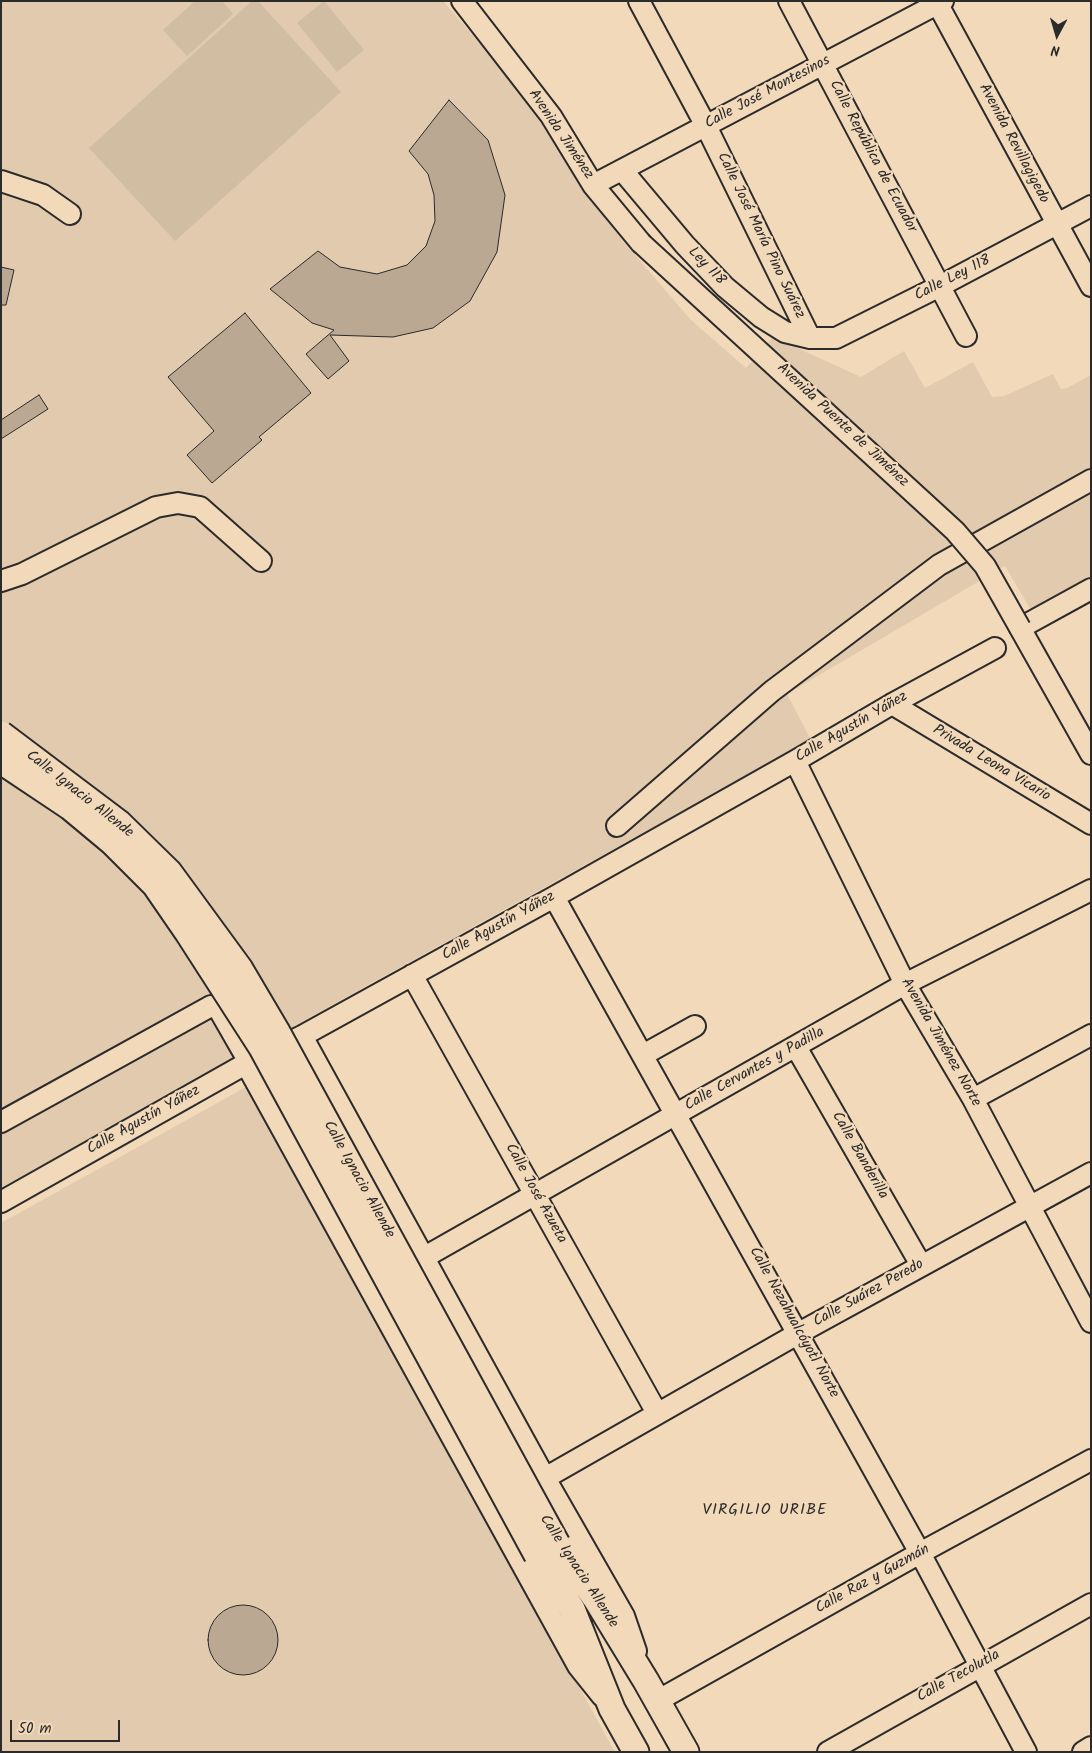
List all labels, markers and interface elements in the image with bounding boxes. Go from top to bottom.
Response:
north arrow [1032,10,1082,60]
text: N [1050,39,1061,61]
street label: Calle José Montesinos [702,52,834,134]
street label: Calle República de Ecuador [824,78,920,236]
street label: Avenida Revillagigedo [974,81,1052,207]
street label: Avenida Jiménez [523,87,597,183]
street label: Calle José María Pino Suárez [712,150,808,322]
street label: Ley 118 [683,244,729,290]
street label: Calle Ley 118 [912,252,994,306]
street label: Avenida Puente de Jiménez [772,360,912,492]
street label: Calle Agustín Yáñez [793,689,911,767]
street label: Privada Leona Vicario [929,722,1053,806]
street label: Calle Ignacio Allende [22,747,136,843]
street label: Calle Agustín Yáñez [439,888,559,966]
street label: Avenida Jiménez Norte [896,976,984,1110]
street label: Calle Cervantes y Padilla [682,1024,828,1116]
street label: Calle Agustín Yáñez [84,1082,204,1160]
street label: Calle Banderilla [827,1109,891,1203]
street label: Calle Ignacio Allende [318,1118,398,1242]
street label: Calle José Azueta [500,1141,570,1247]
street label: Calle Nezahualcóyotl Norte [744,1244,842,1402]
street label: Calle Suárez Peredo [811,1256,927,1332]
district label: VIRGILIO URIBE [701,1501,829,1521]
street label: Calle Ignacio Allende [535,1512,621,1632]
street label: Calle Raz y Guzmán [813,1541,933,1619]
street label: Calle Tecolutla [914,1647,1004,1707]
scale bar [12,1710,122,1742]
text: 50 m [18,1717,52,1741]

